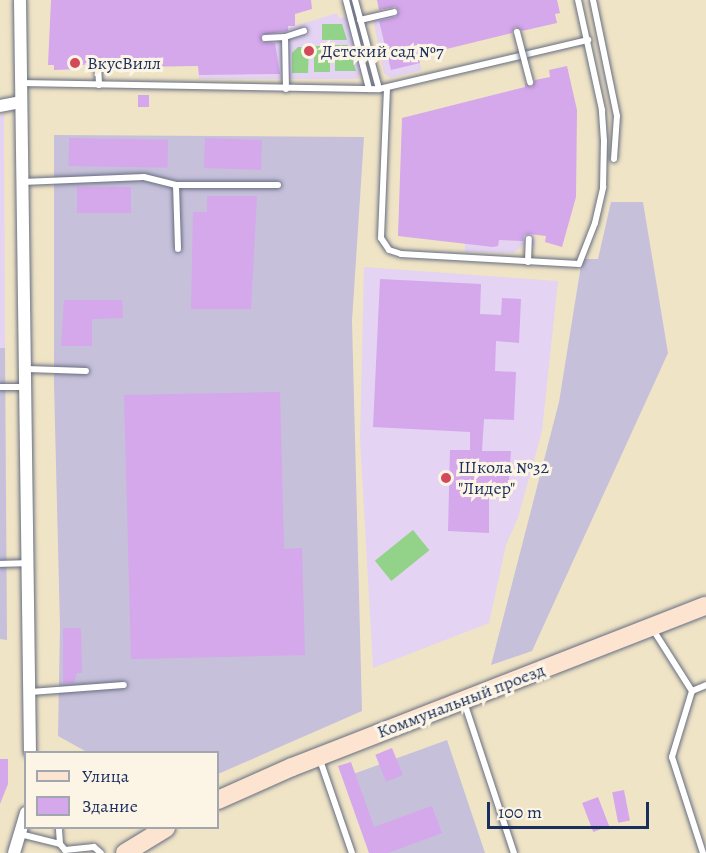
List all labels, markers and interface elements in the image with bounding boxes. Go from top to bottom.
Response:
place label: Детский сад №7 [321,40,444,62]
marker: Детский сад №7 [302,44,316,58]
place label: ВкусВилл [87,52,161,74]
marker: ВкусВилл [68,56,82,70]
place label: Школа №32 "Лидер" [458,457,549,500]
marker: Школа №32 "Лидер" [439,471,453,485]
street label: Коммунальный проезд [374,659,548,743]
legend [24,751,219,829]
text: Улица [82,764,129,788]
scale bar [490,790,652,828]
text: Здание [82,794,138,818]
text: 100 m [498,800,542,824]

